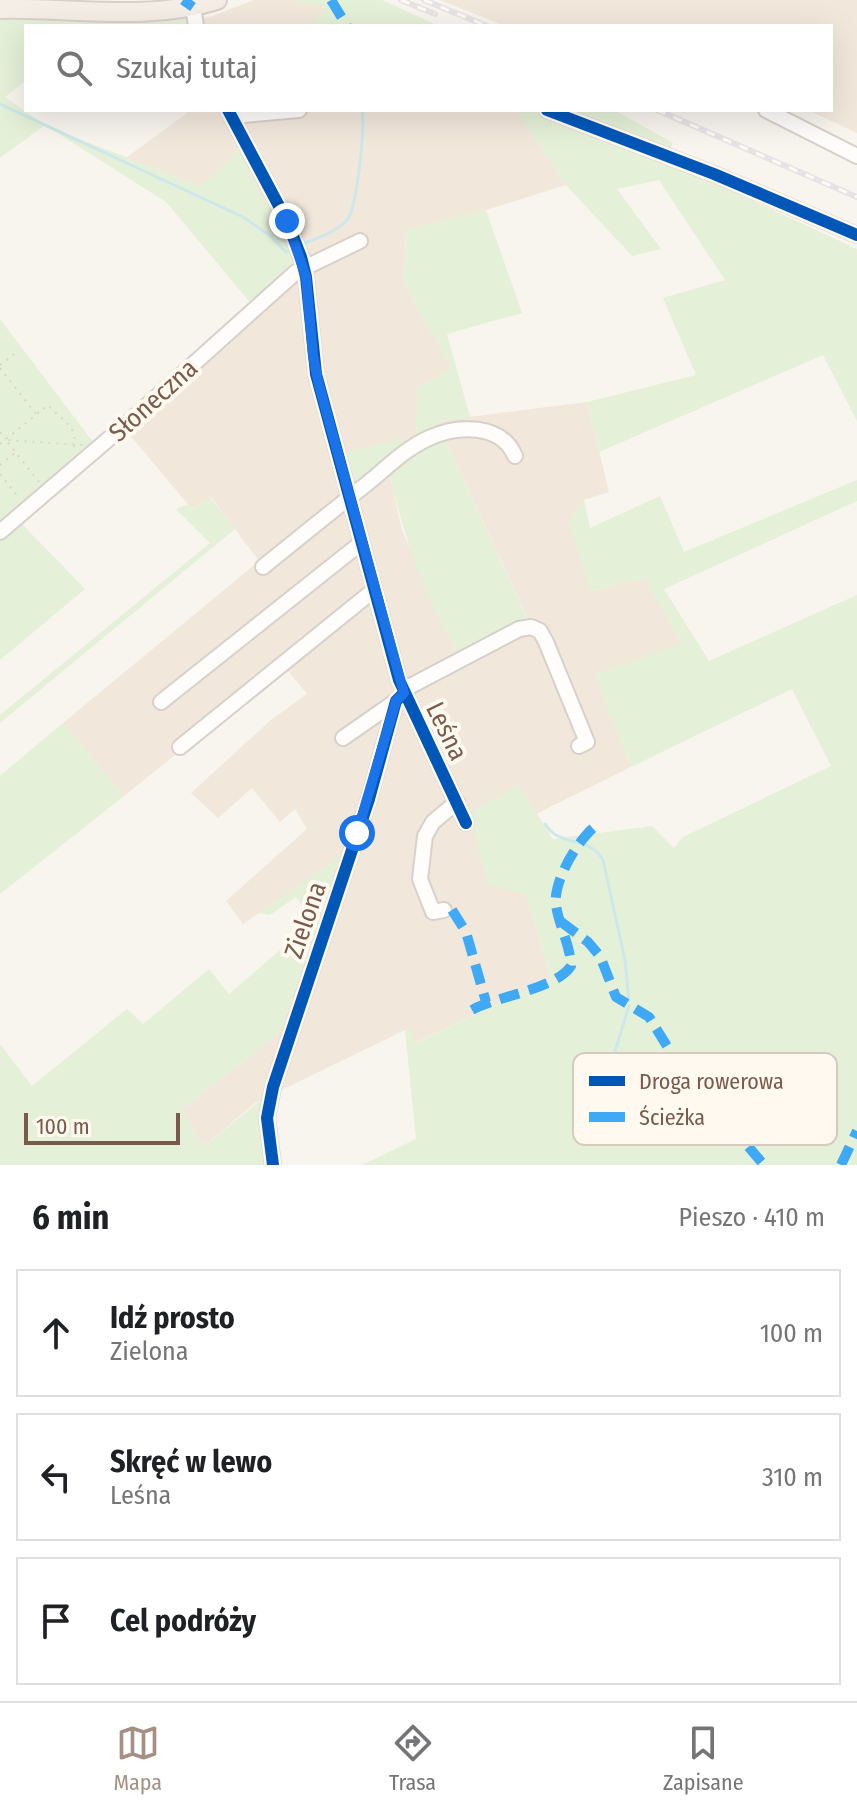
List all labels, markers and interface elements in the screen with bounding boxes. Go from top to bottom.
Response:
search box [24,24,833,112]
icon: search [52,46,96,90]
text: Szukaj tutaj [116,50,257,86]
route end [269,203,305,239]
street label: Słoneczna [103,353,204,448]
street label: Leśna [419,697,474,766]
route start [339,815,375,851]
street label: Zielona [278,878,333,962]
legend [573,1053,837,1145]
text: Droga rowerowa [639,1068,784,1095]
text: Ścieżka [639,1104,705,1131]
scale bar [24,1109,180,1145]
text: 100 m [36,1113,90,1140]
text: 6 min [32,1197,109,1238]
text: Pieszo · 410 m [678,1202,825,1233]
text: Idź prosto [110,1300,235,1336]
icon: ahead [34,1311,78,1355]
text: 100 m [760,1318,823,1349]
text: Zielona [110,1336,189,1367]
text: Skręć w lewo [110,1444,272,1480]
icon: left [34,1455,78,1499]
text: 310 m [762,1462,823,1493]
text: Leśna [110,1480,171,1511]
icon: arrive [34,1599,78,1643]
text: Cel podróży [110,1603,256,1639]
tab: Mapa [113,1721,162,1796]
tab: Trasa [389,1721,436,1796]
tab: Zapisane [663,1721,744,1796]

